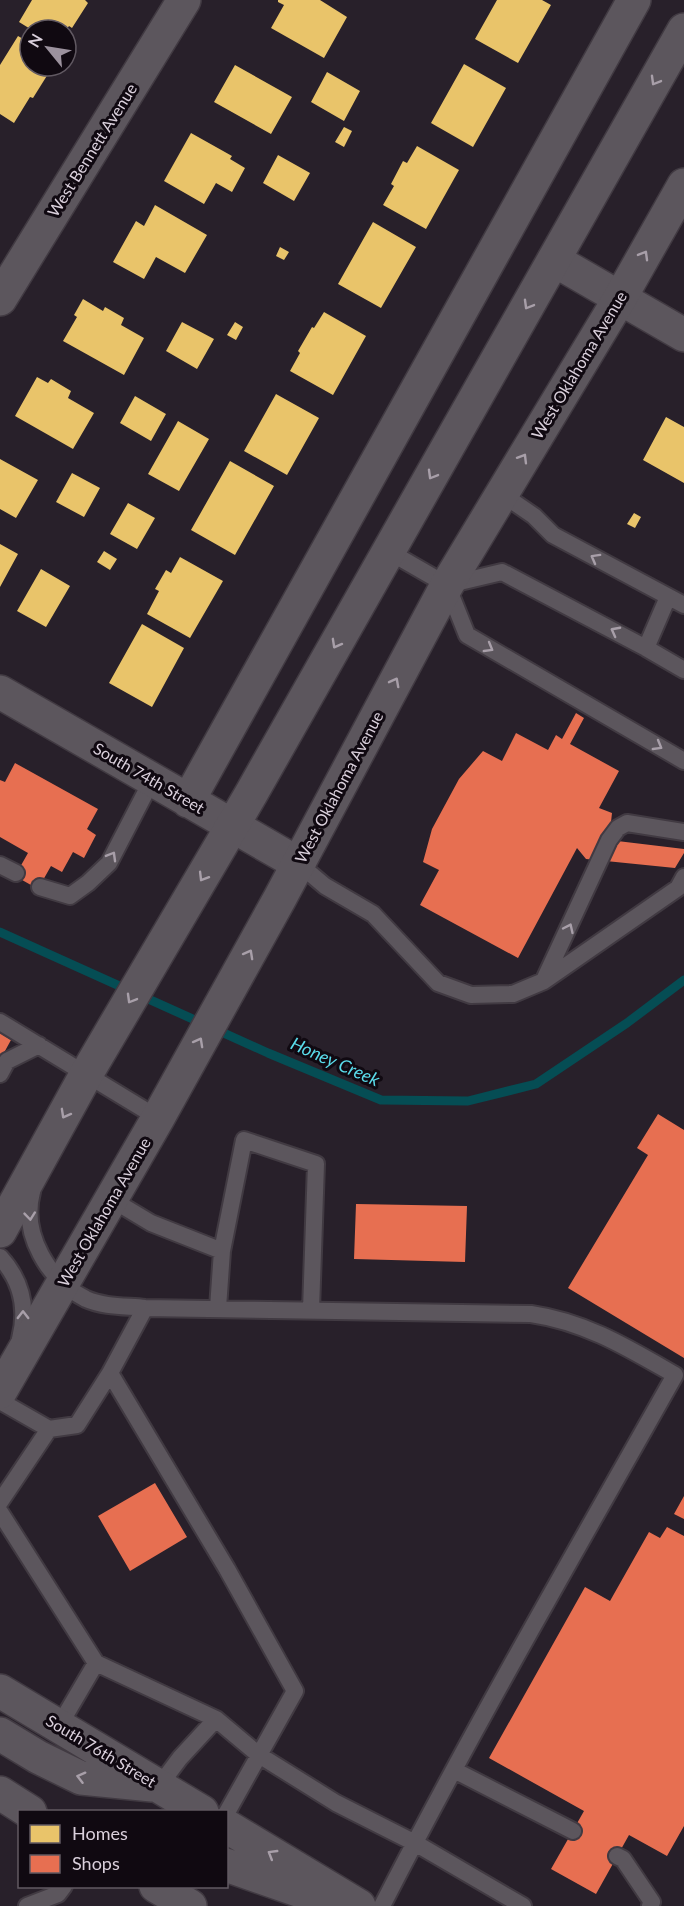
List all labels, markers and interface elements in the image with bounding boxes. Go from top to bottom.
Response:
north arrow [18,18,78,78]
text: N [23,30,46,50]
one-way arrow [651,74,662,85]
street label: West Bennett Avenue [43,80,140,220]
one-way arrow [637,251,649,261]
street label: West Oklahoma Avenue [527,287,630,442]
one-way arrow [524,299,535,309]
one-way arrow [516,454,527,464]
one-way arrow [428,469,439,479]
one-way arrow [591,554,602,565]
one-way arrow [610,627,621,638]
one-way arrow [331,638,343,648]
one-way arrow [483,641,494,652]
one-way arrow [388,678,399,689]
street label: West Oklahoma Avenue [290,708,387,866]
street label: South 74th Street [90,738,208,817]
one-way arrow [652,739,662,750]
one-way arrow [105,852,117,862]
one-way arrow [198,871,210,881]
one-way arrow [561,923,573,934]
one-way arrow [242,950,253,960]
one-way arrow [127,992,138,1003]
water label: Honey Creek [288,1032,384,1091]
one-way arrow [192,1038,204,1048]
one-way arrow [61,1108,72,1118]
street label: West Oklahoma Avenue [53,1134,154,1290]
one-way arrow [23,1212,36,1221]
one-way arrow [17,1310,29,1319]
street label: South 76th Street [43,1710,160,1791]
one-way arrow [76,1771,86,1784]
legend [18,1810,228,1888]
text: Homes [72,1822,128,1844]
one-way arrow [268,1850,279,1861]
text: Shops [72,1852,120,1874]

